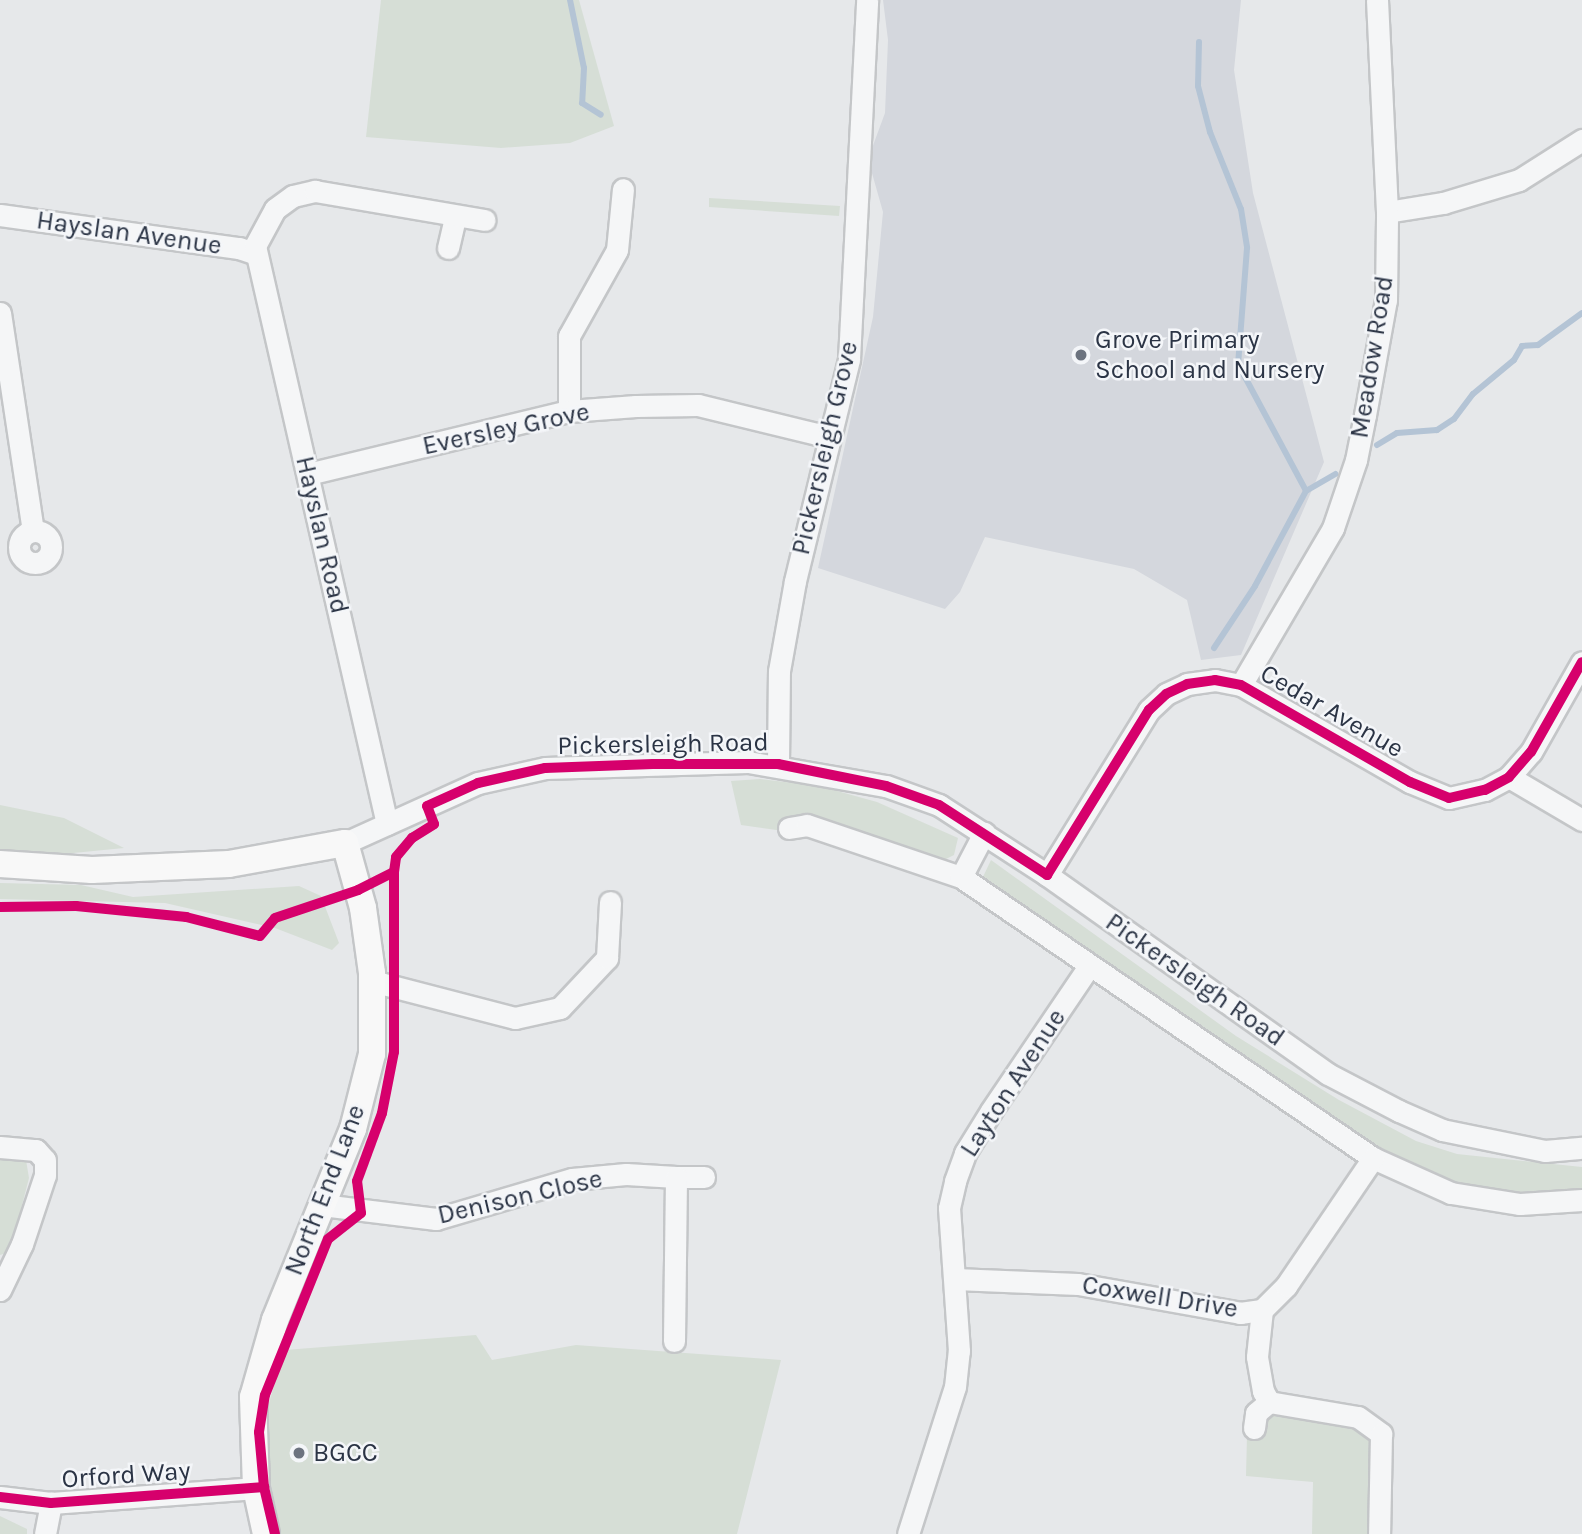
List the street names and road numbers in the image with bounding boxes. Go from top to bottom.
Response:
street label: Hayslan Avenue [34,205,224,261]
street label: Meadow Road [1344,273,1400,441]
street label: Pickersleigh Grove [785,338,865,558]
street label: Eversley Grove [420,396,592,462]
street label: Hayslan Road [289,453,355,617]
street label: Cedar Avenue [1255,657,1409,765]
street label: Pickersleigh Road [557,727,769,761]
street label: Pickersleigh Road [1099,907,1291,1053]
street label: Layton Avenue [954,1003,1072,1163]
street label: North End Lane [278,1100,372,1280]
street label: Denison Close [435,1163,605,1231]
street label: Coxwell Drive [1080,1269,1240,1325]
street label: Orford Way [61,1455,191,1495]

